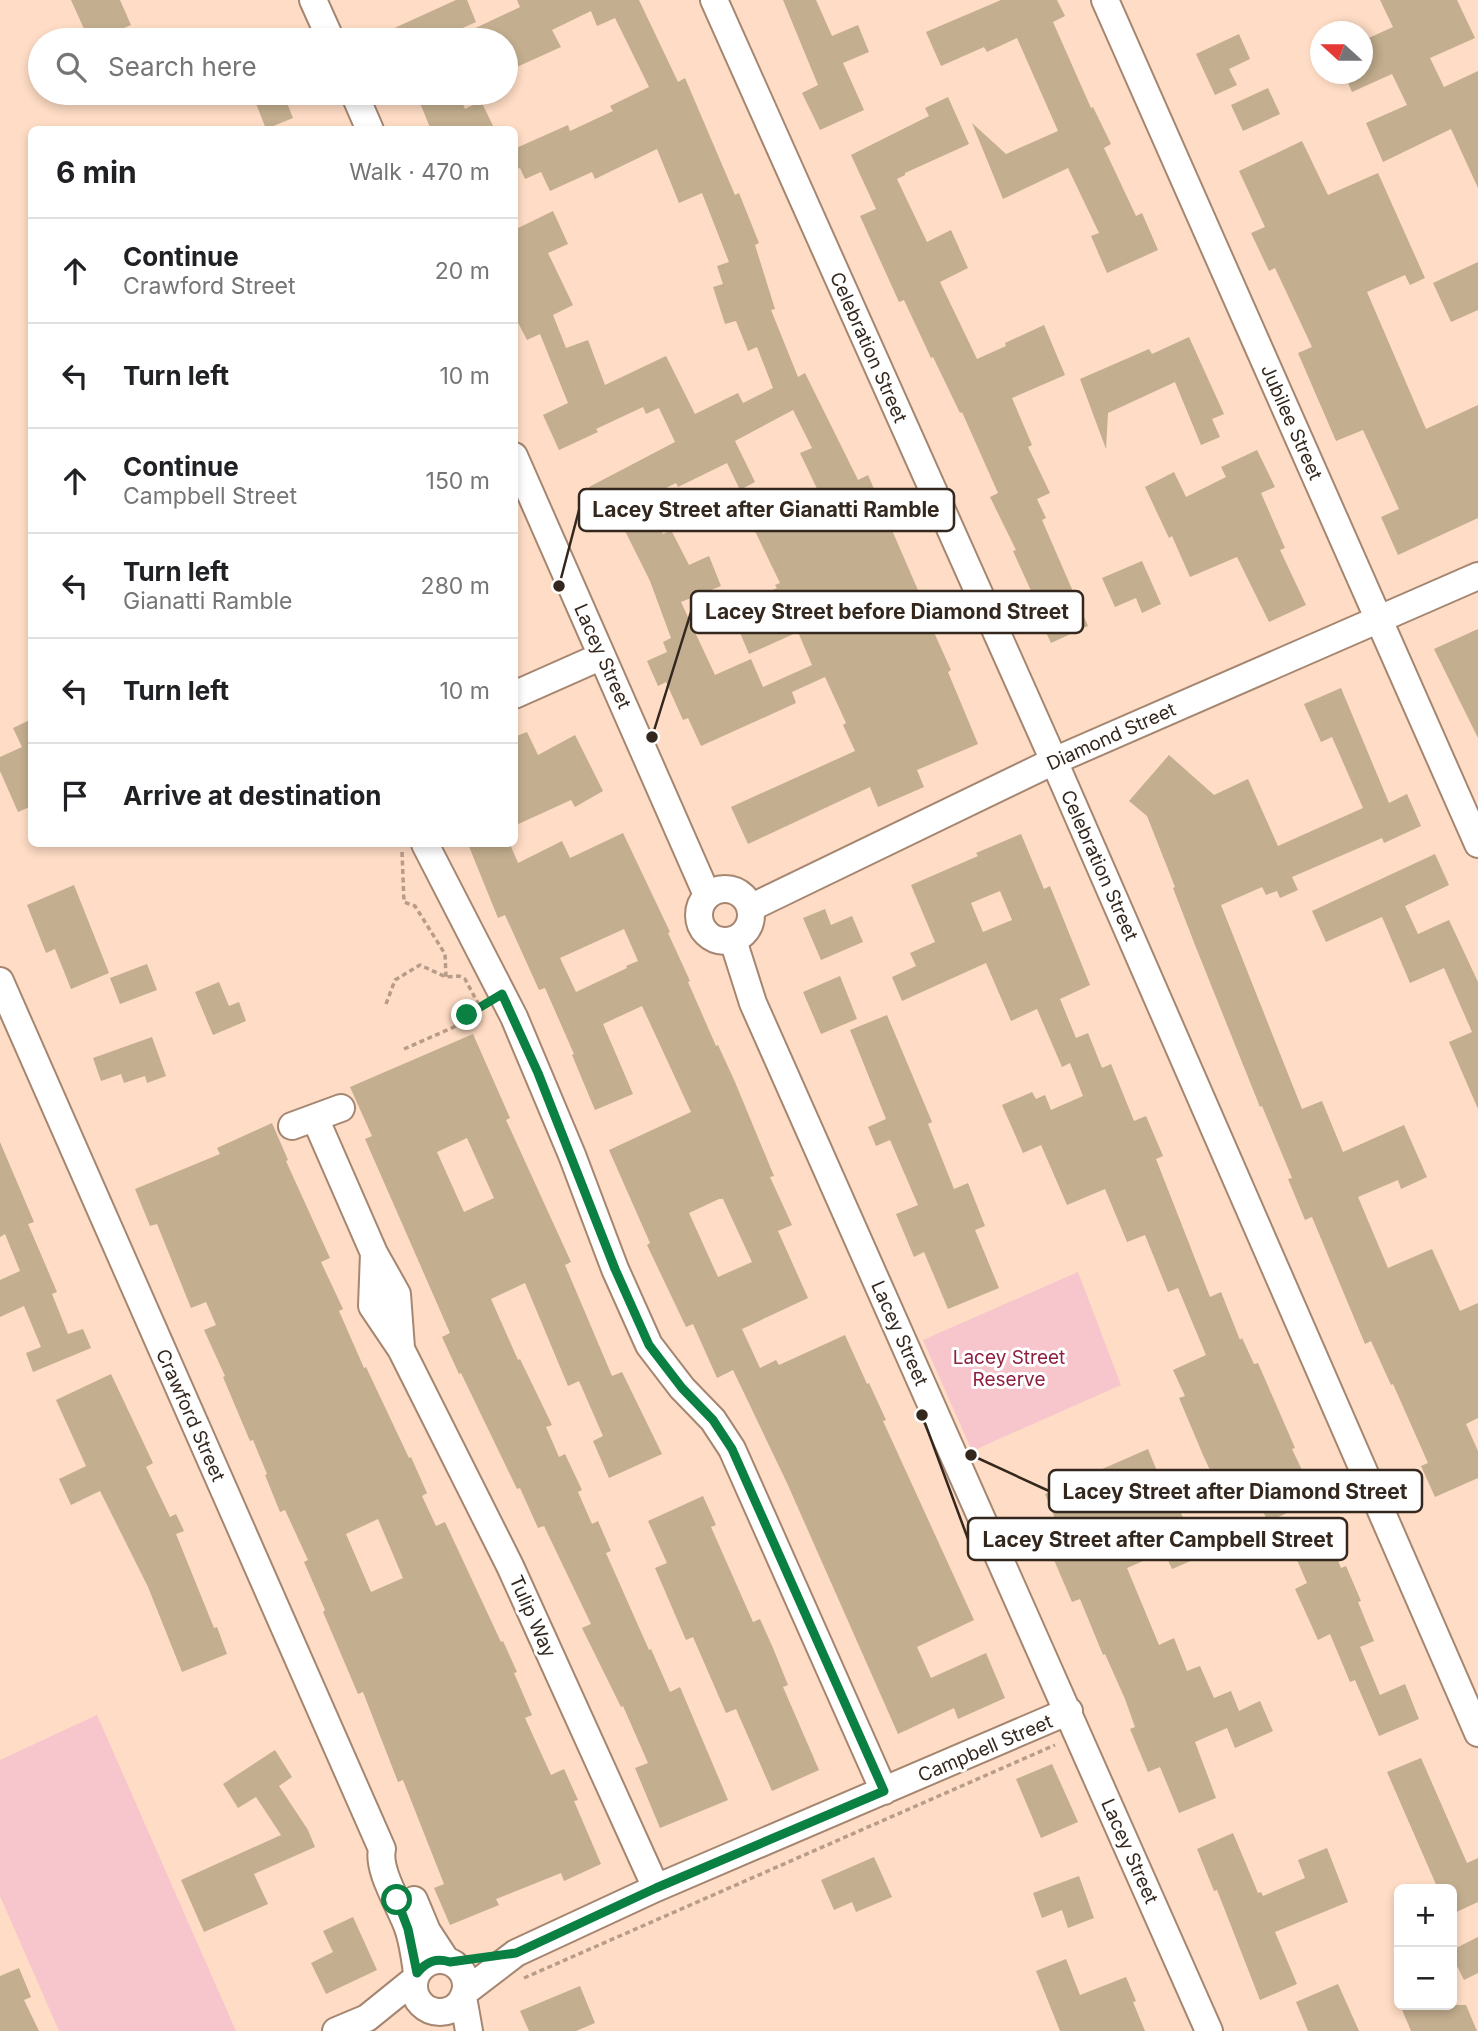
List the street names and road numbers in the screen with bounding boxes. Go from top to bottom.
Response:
street label: Celebration Street [825,268,912,426]
street label: Jubilee Street [1256,361,1327,484]
street label: Lacey Street [569,600,636,712]
street label: Diamond Street [1043,698,1179,775]
street label: Celebration Street [1056,786,1143,944]
street label: Lacey Street [866,1277,933,1389]
street label: Crawford Street [151,1345,230,1485]
street label: Tulip Way [504,1572,561,1661]
street label: Campbell Street [915,1710,1056,1787]
street label: Lacey Street [1096,1795,1163,1907]

